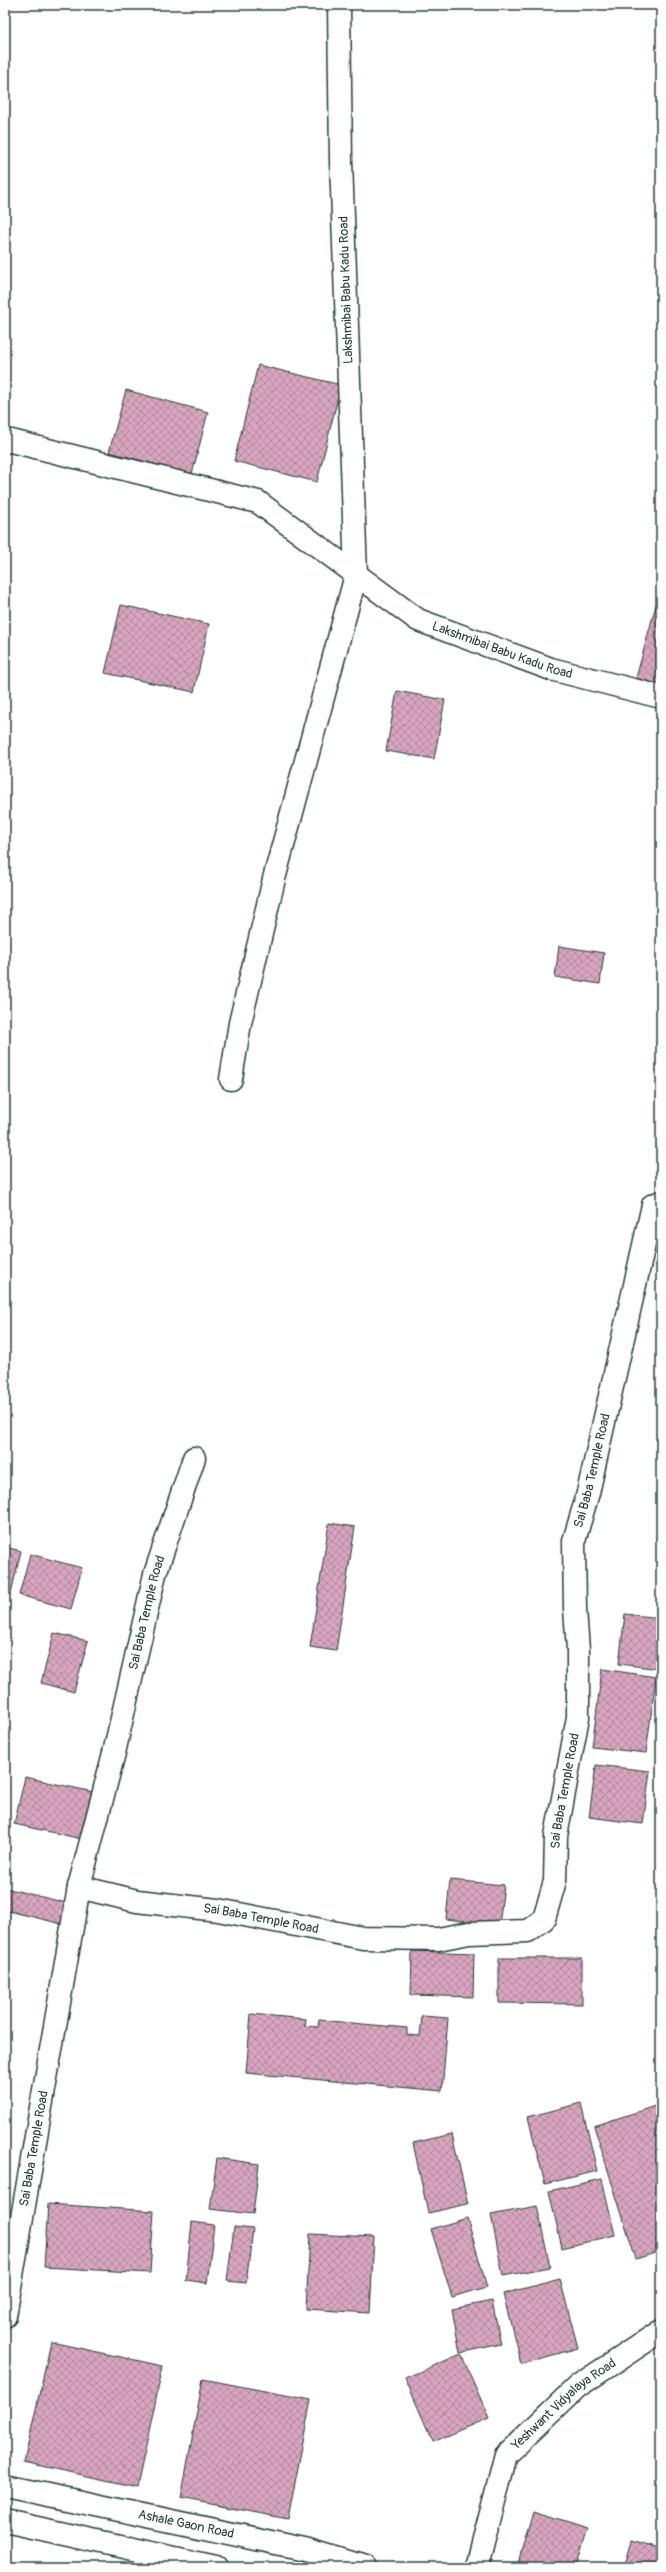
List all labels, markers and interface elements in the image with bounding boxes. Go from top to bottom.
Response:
street label: Lakshmibai Babu Kadu Road [335,216,357,364]
street label: Lakshmibai Babu Kadu Road [430,618,574,682]
street label: Sai Baba Temple Road [570,1412,614,1530]
street label: Sai Baba Temple Road [125,1553,169,1671]
street label: Sai Baba Temple Road [548,1732,583,1849]
street label: Sai Baba Temple Road [202,1900,320,1937]
street label: Sai Baba Temple Road [16,2089,52,2208]
street label: Yeshwant Vidyalaya Road [508,2355,619,2454]
street label: Ashale Gaon Road [137,2506,235,2542]

